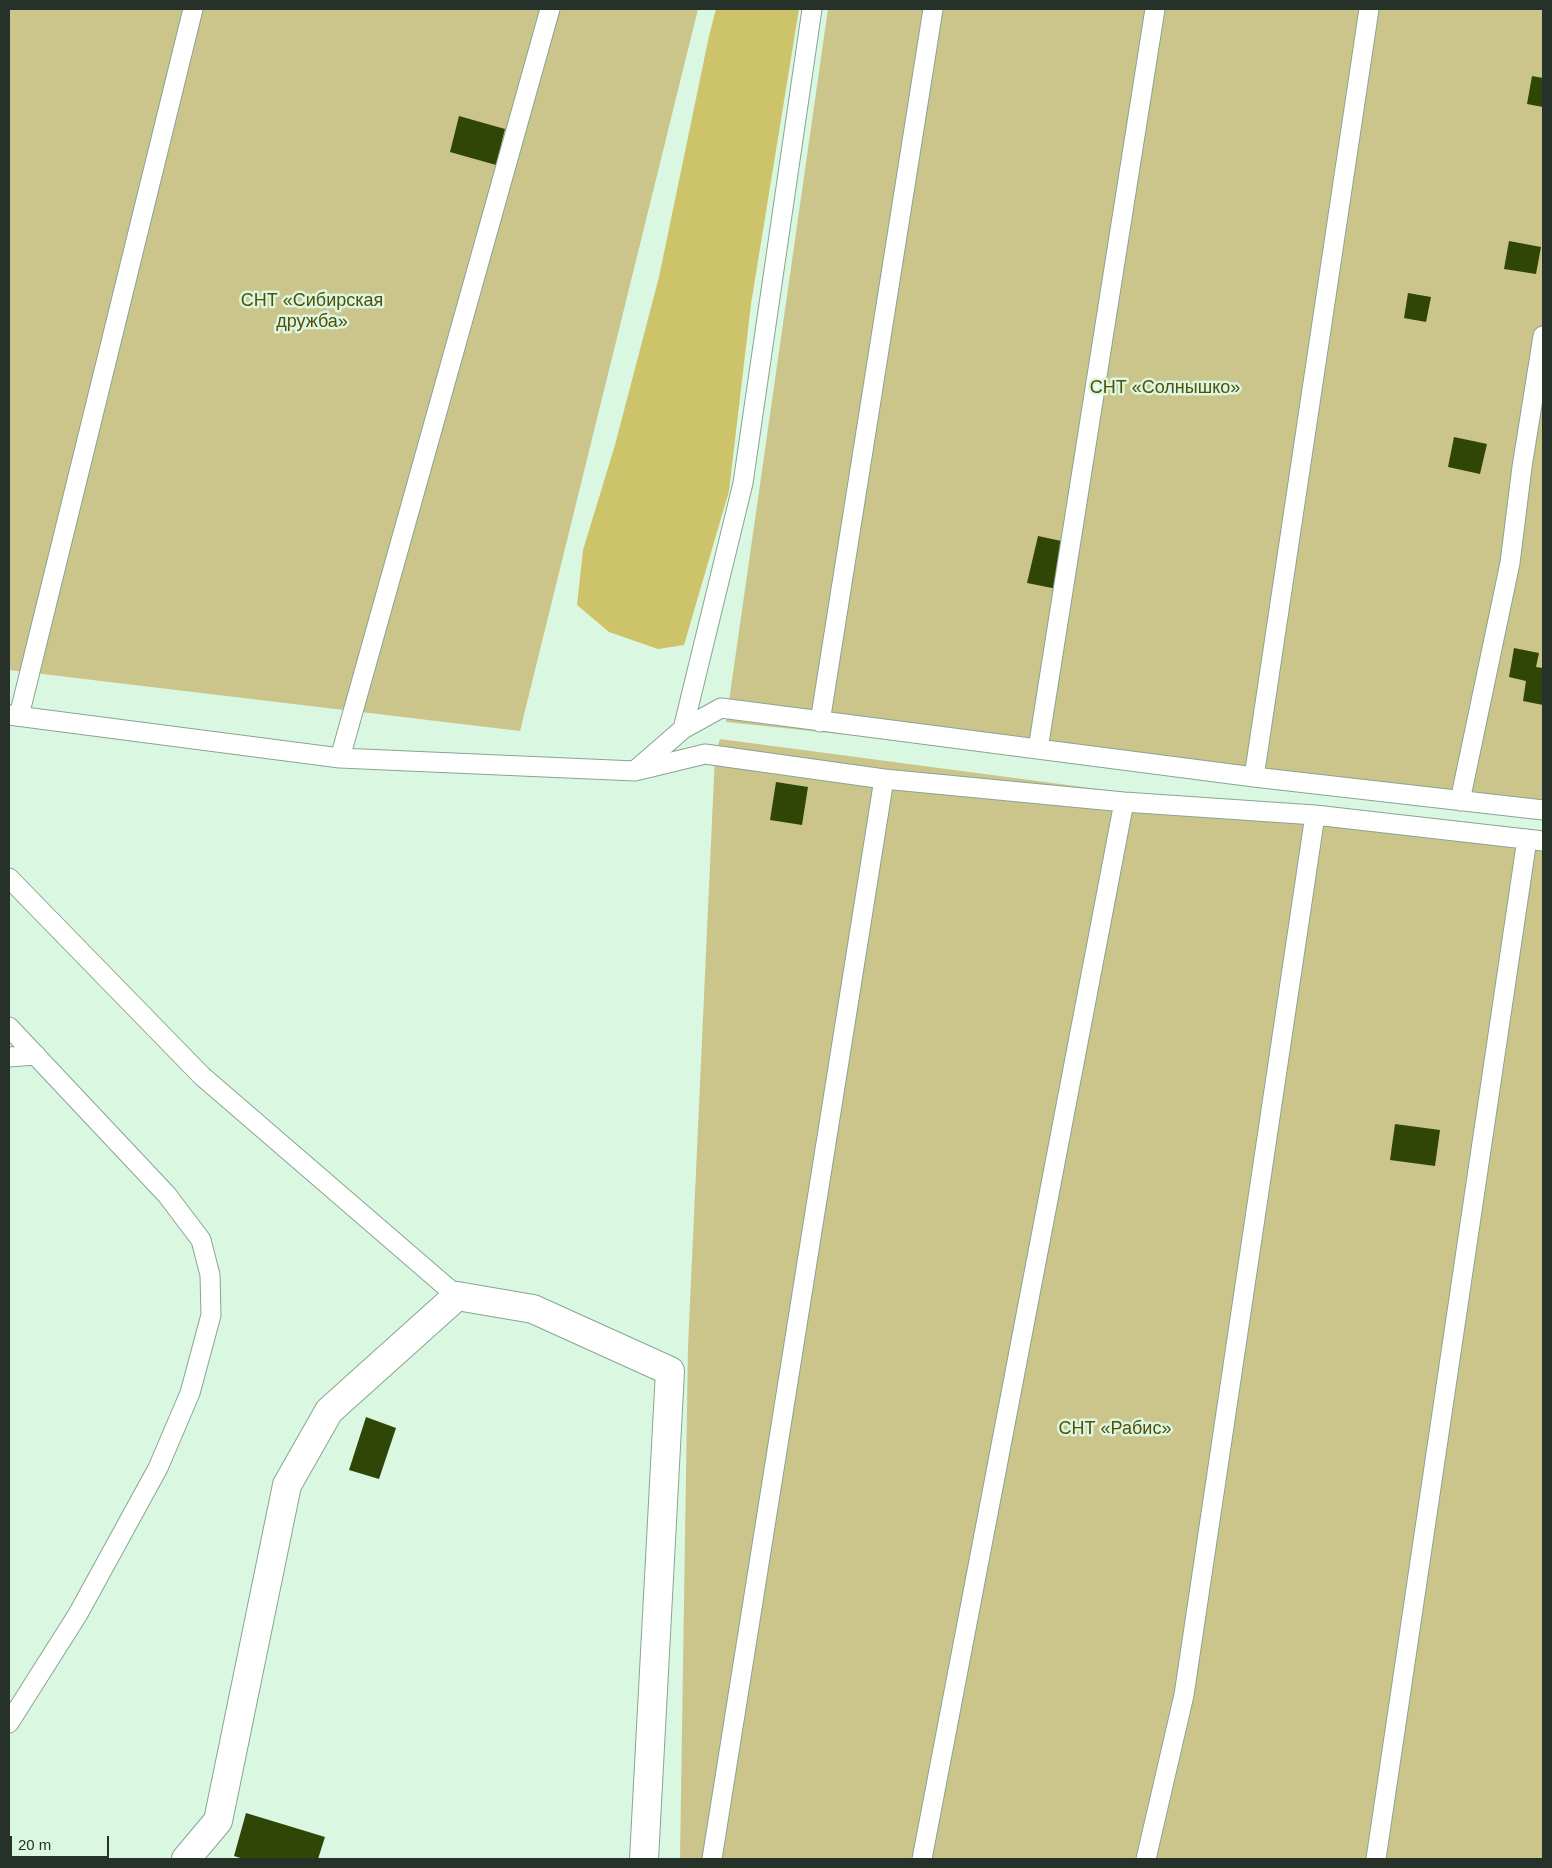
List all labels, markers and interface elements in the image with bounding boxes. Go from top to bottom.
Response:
park label: СНТ «Сибирская дружба» [241,290,383,332]
park label: СНТ «Солнышко» [1090,377,1240,399]
park label: СНТ «Рабис» [1059,1418,1171,1440]
scale bar [12,1826,111,1858]
text: 20 m [18,1836,51,1853]

